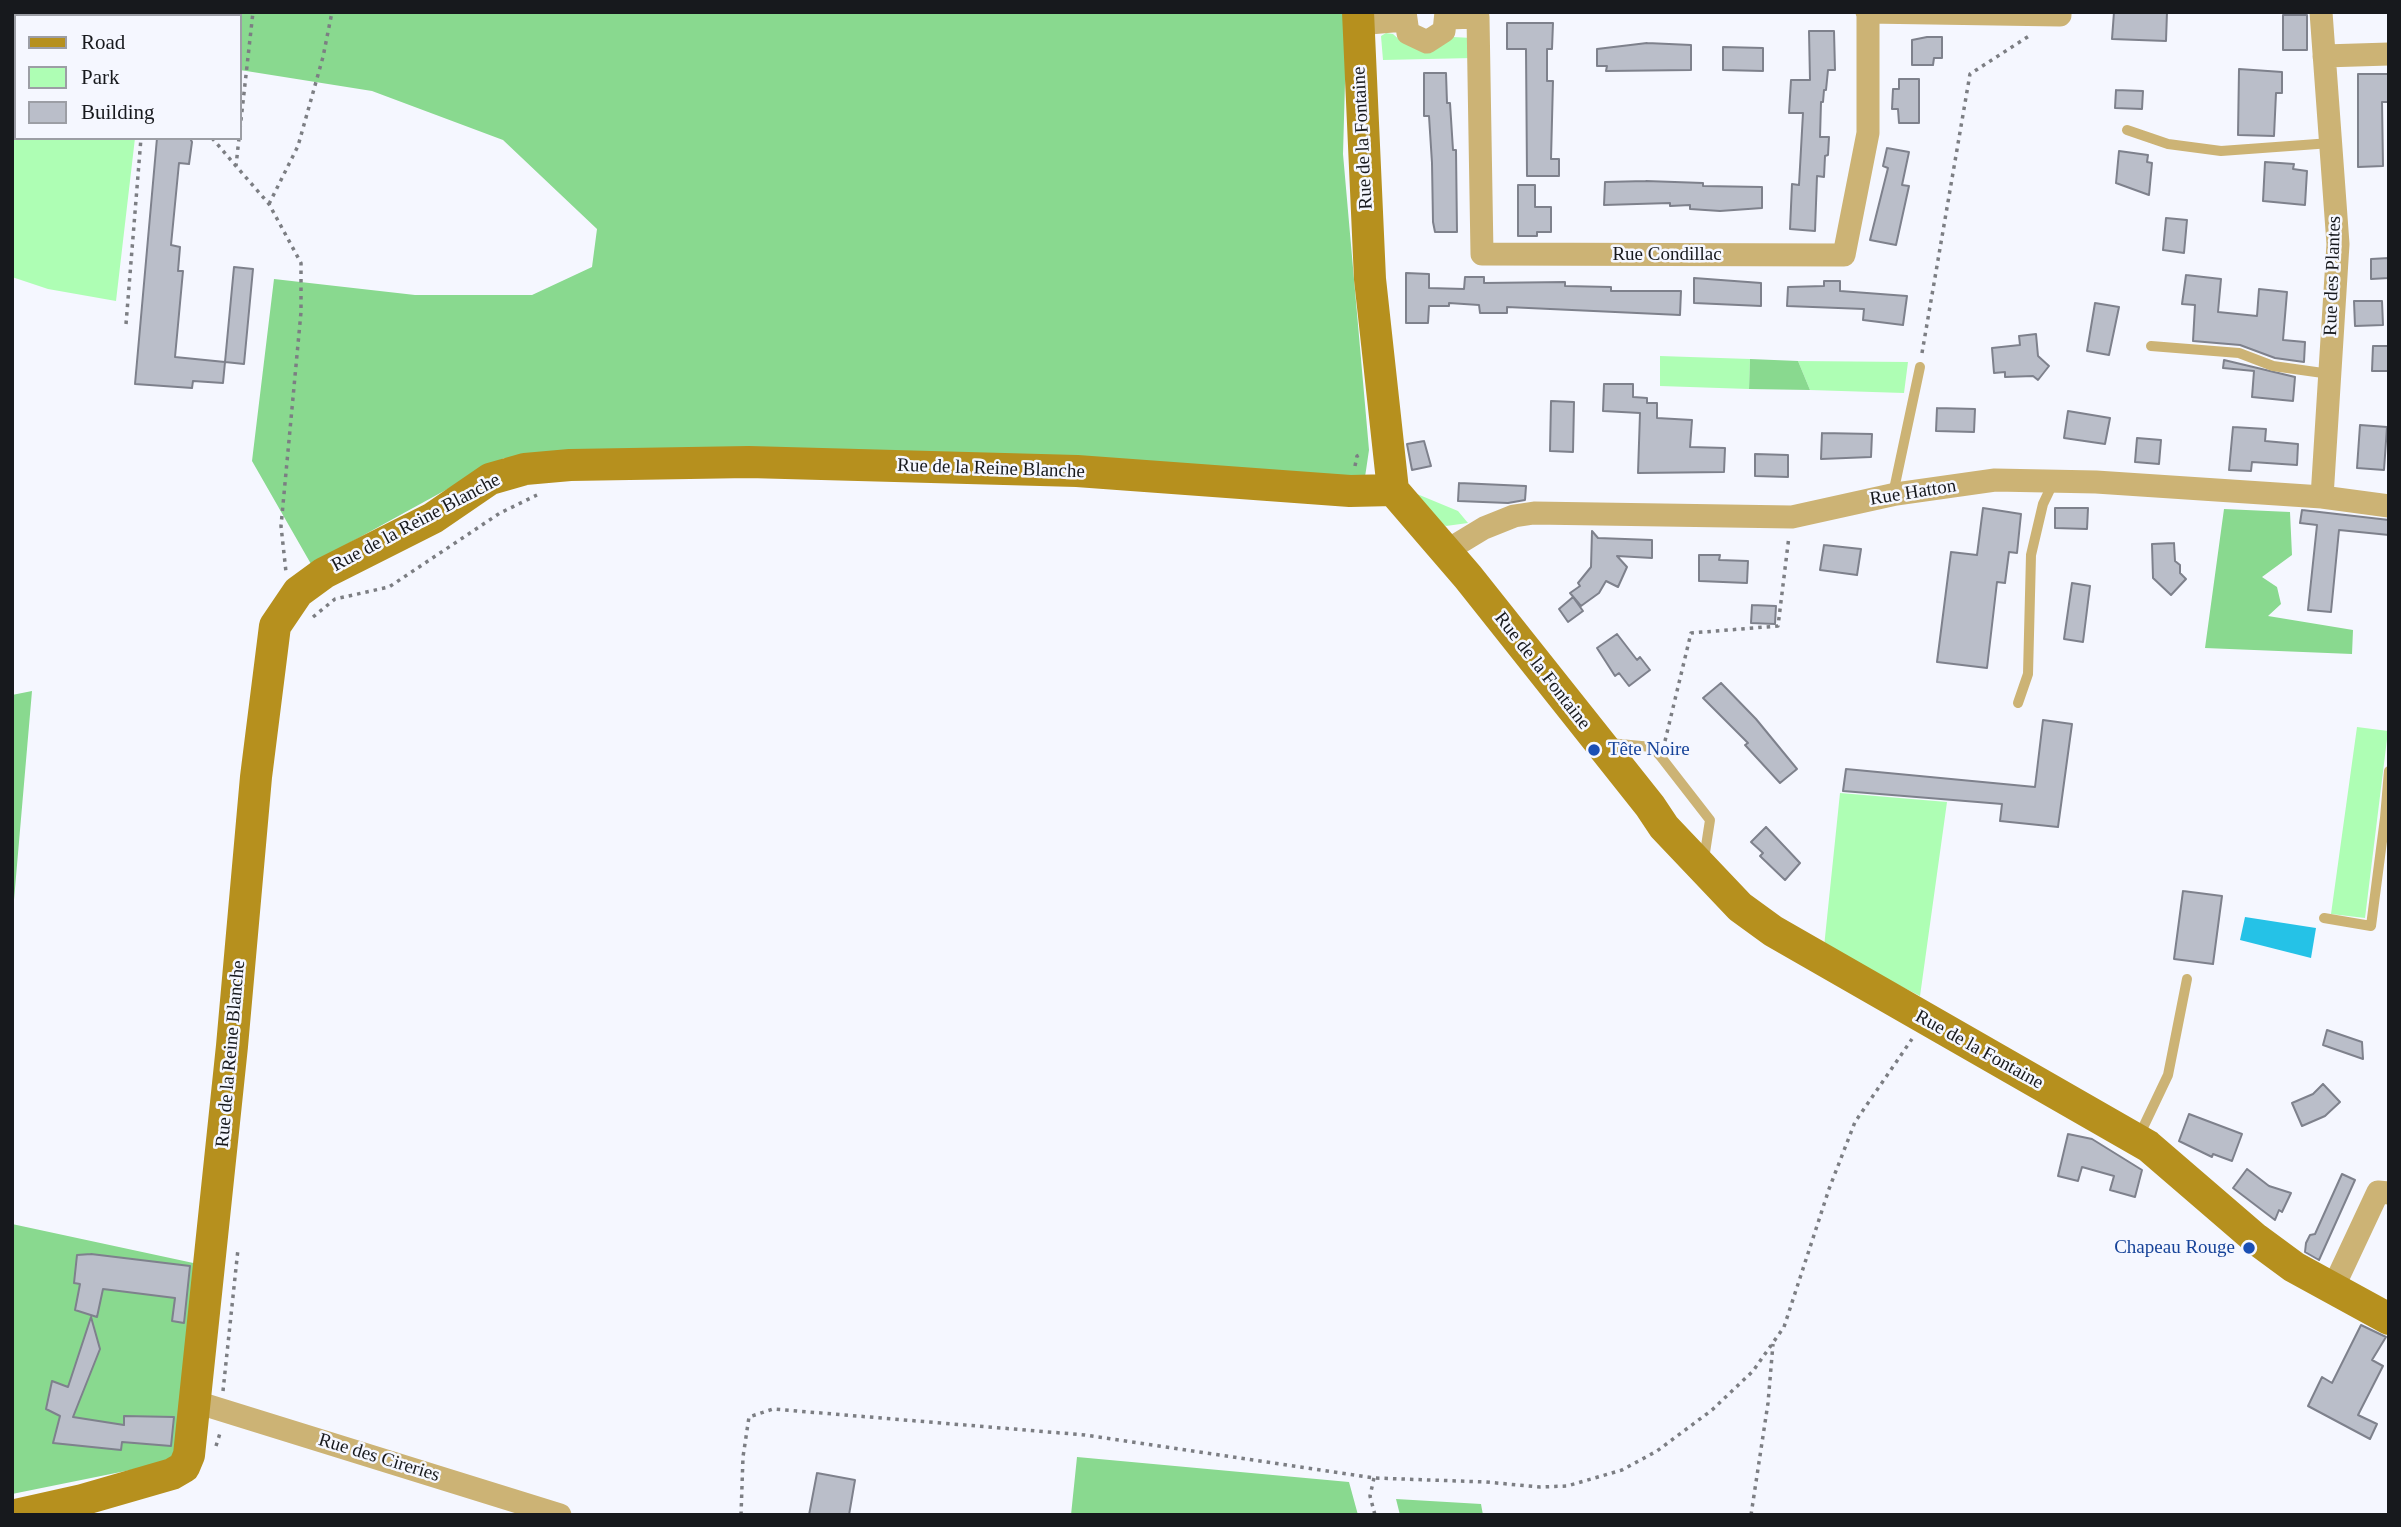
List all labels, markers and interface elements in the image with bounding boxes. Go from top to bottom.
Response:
legend [14,14,242,140]
text: Road [81,30,125,54]
text: Park [81,65,120,89]
street label: Rue de la Fontaine [1348,66,1378,210]
text: Building [81,100,155,124]
street label: Rue des Plantes [2320,215,2346,337]
street label: Rue Condillac [1612,244,1722,266]
street label: Rue de la Reine Blanche [897,454,1085,484]
street label: Rue de la Reine Blanche [328,469,504,577]
street label: Rue Hatton [1868,475,1958,511]
street label: Rue de la Fontaine [1489,608,1595,734]
place label: Tête Noire [1608,739,1690,761]
marker: Tête Noire [1586,742,1602,758]
street label: Rue de la Reine Blanche [211,959,251,1149]
street label: Rue de la Fontaine [1911,1005,2047,1095]
place label: Chapeau Rouge [2114,1237,2235,1259]
marker: Chapeau Rouge [2241,1240,2257,1256]
street label: Rue des Cireries [316,1429,442,1487]

